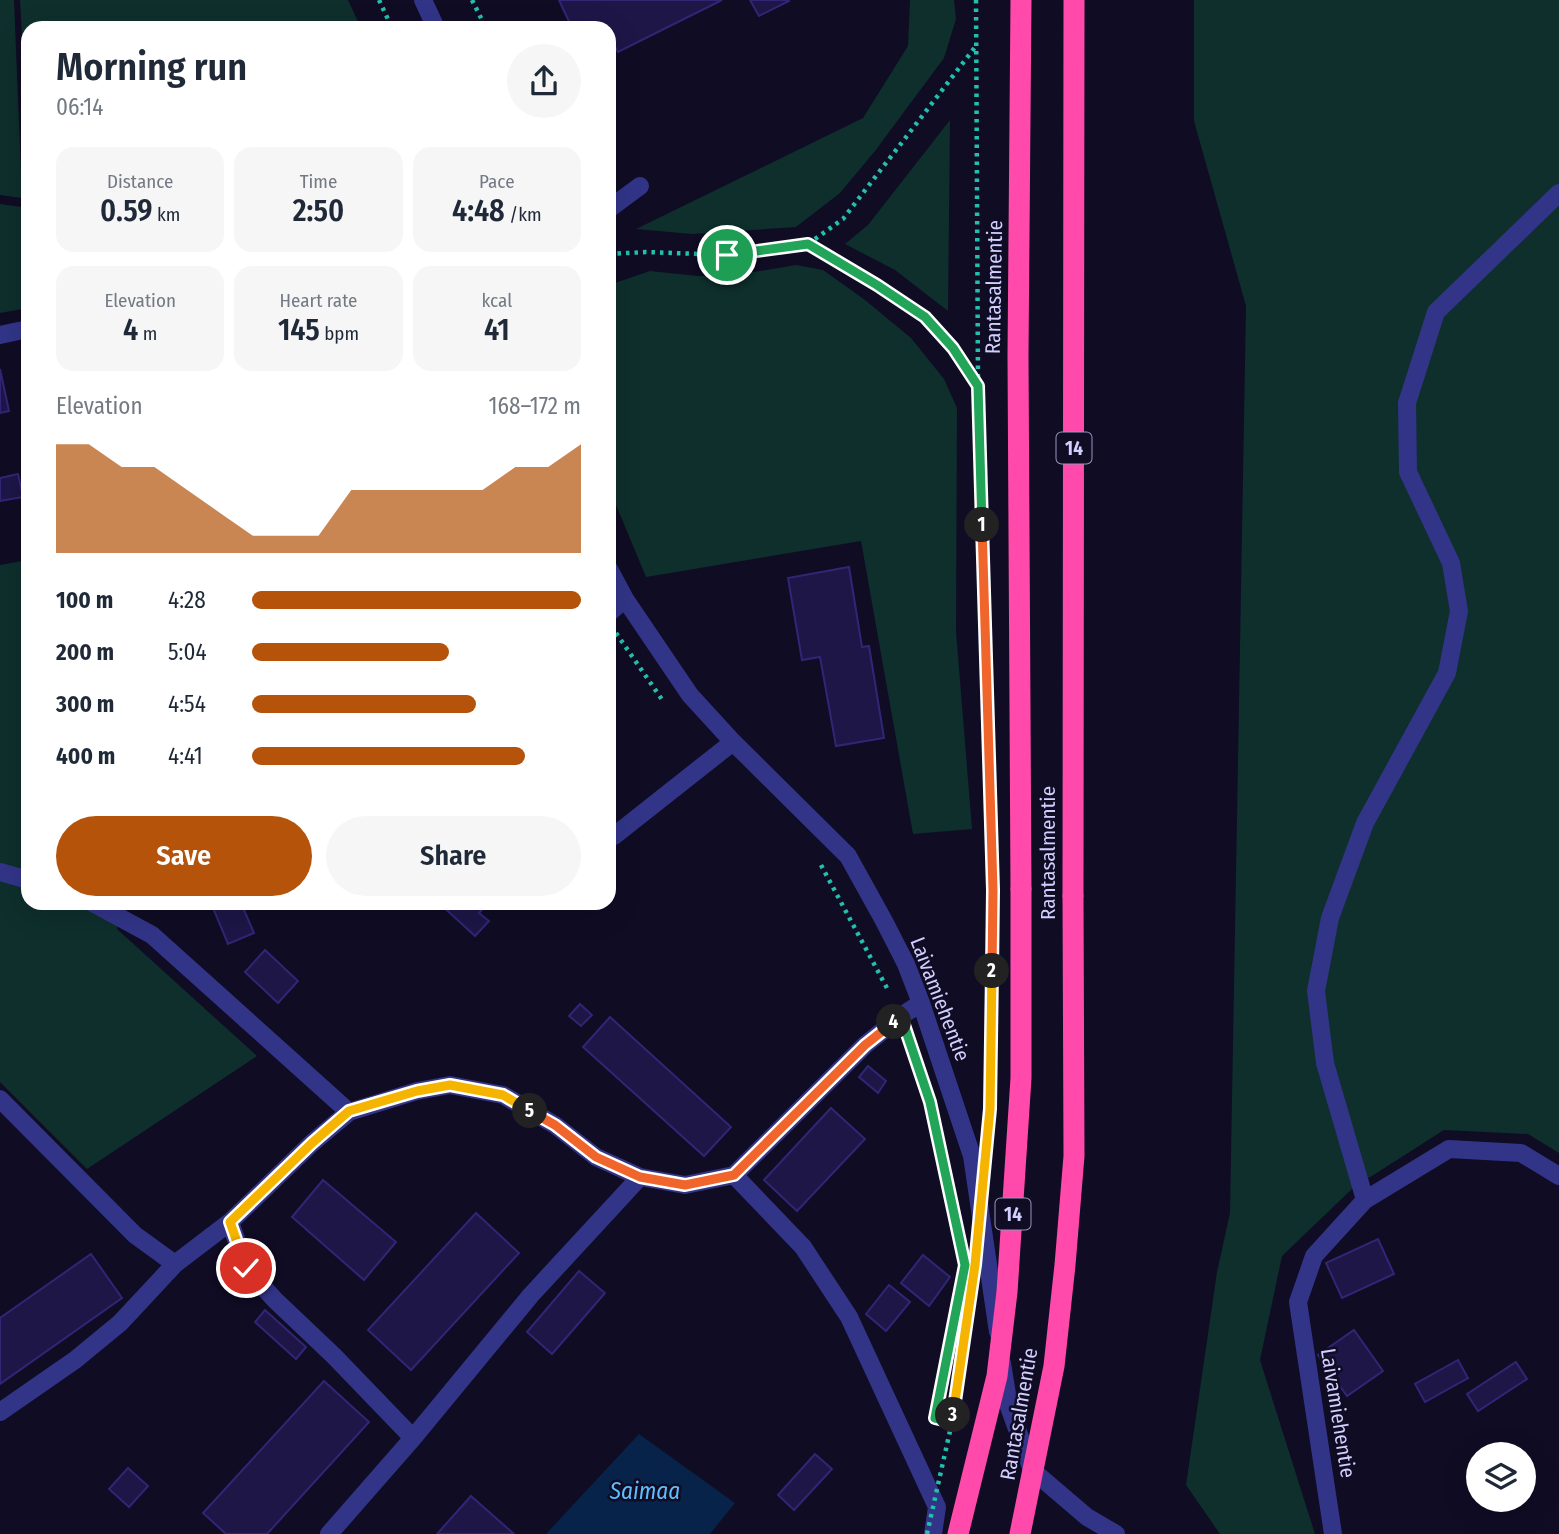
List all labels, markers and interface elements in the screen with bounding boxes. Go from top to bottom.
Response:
text: Morning run [56,44,247,90]
button: share [507,44,581,118]
text: 06:14 [56,93,103,121]
text: Distance [107,170,173,193]
text: Time [300,170,337,193]
text: Pace [479,170,515,193]
text: 0.59 [100,193,152,229]
text: 2:50 [293,193,344,229]
text: 4:48 [452,193,505,229]
text: km [152,203,180,226]
text: /km [505,203,542,226]
street label: Rantasalmentie [980,220,1008,354]
pin [697,225,757,285]
icon: arrive [708,236,746,274]
text: Elevation [104,289,176,312]
text: Heart rate [279,289,358,312]
text: kcal [481,289,512,312]
text: 4 [123,312,138,348]
text: 145 [278,312,320,348]
text: 41 [484,312,510,348]
text: m [138,322,157,345]
text: bpm [320,322,359,345]
text: Elevation [56,392,143,420]
text: 168–172 m [489,392,581,420]
road number: 14 [1056,432,1092,463]
pin: 1 [964,508,1000,542]
text: 1 [977,513,986,536]
text: 100 m [56,586,113,614]
text: 4:28 [168,586,206,614]
text: 200 m [56,638,114,666]
text: 5:04 [168,638,207,666]
text: 300 m [56,690,114,718]
text: 4:54 [168,690,206,718]
text: 400 m [56,742,115,770]
text: 4:41 [168,742,203,770]
street label: Rantasalmentie [1035,786,1061,920]
button: Save [56,816,312,896]
button: Share [326,816,581,896]
street label: Laivamiehentie [904,933,976,1065]
pin: 2 [974,954,1010,988]
text: 2 [987,959,996,982]
pin: 4 [876,1004,912,1040]
text: 4 [889,1010,898,1033]
pin: 5 [512,1094,548,1128]
text: 5 [525,1099,534,1122]
road number: 14 [996,1198,1030,1230]
pin [216,1238,276,1298]
icon: check [227,1249,265,1287]
street label: Rantasalmentie [995,1346,1043,1482]
street label: Laivamiehentie [1315,1346,1361,1480]
pin: 3 [936,1398,970,1432]
text: 3 [948,1403,957,1426]
map controls [1466,1442,1536,1512]
button: layers [1466,1442,1536,1512]
water label: Saimaa [609,1477,680,1505]

